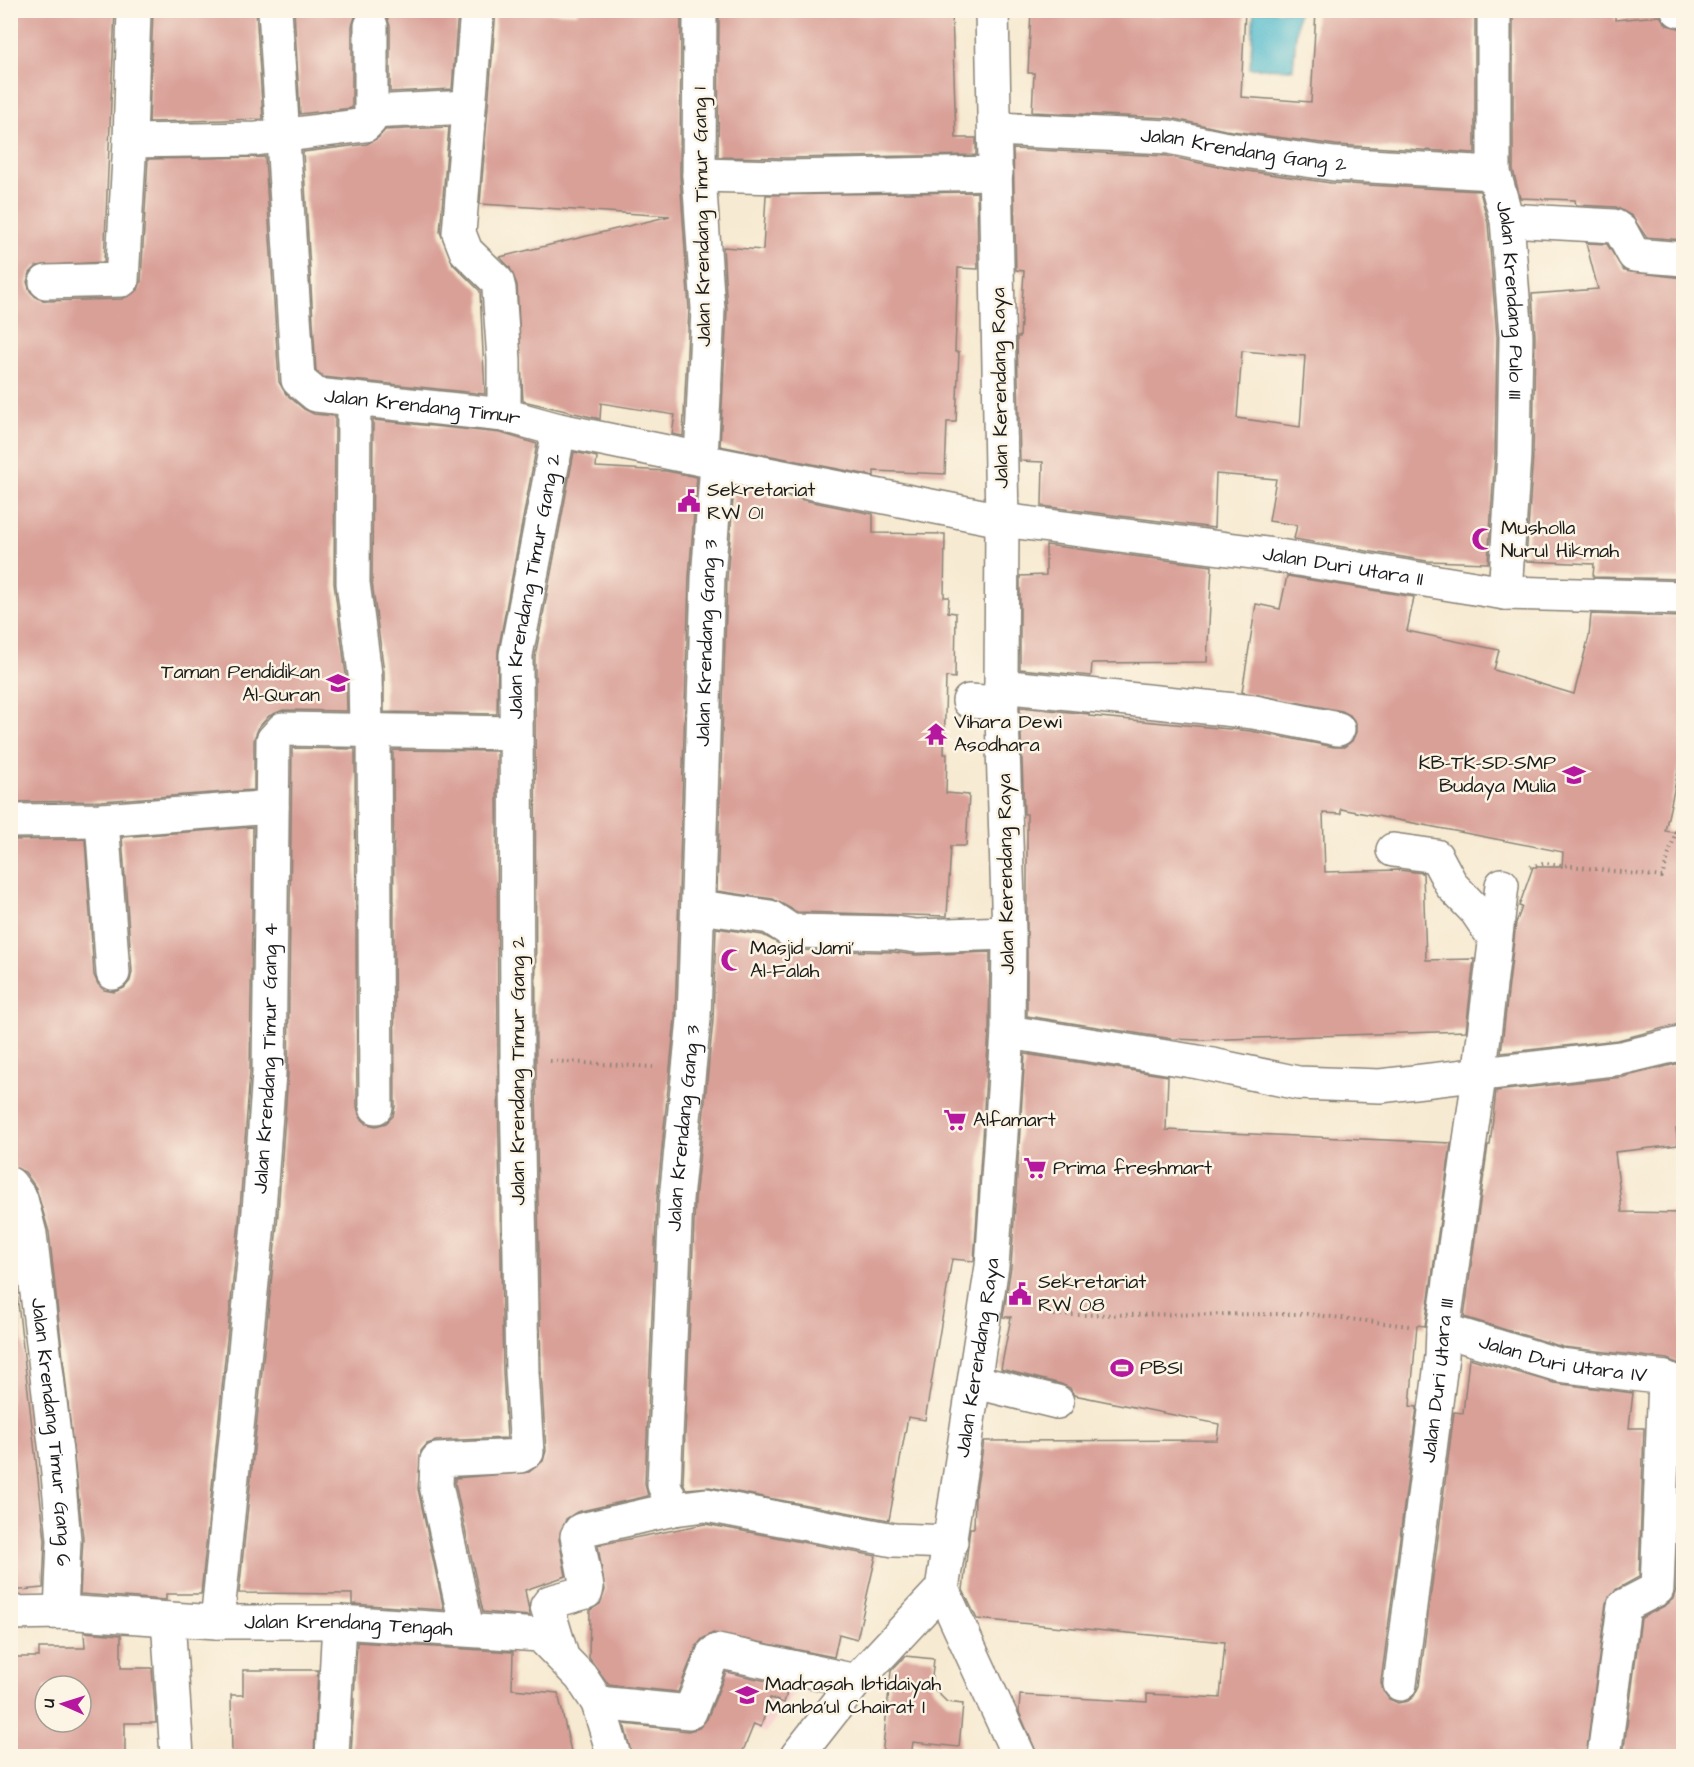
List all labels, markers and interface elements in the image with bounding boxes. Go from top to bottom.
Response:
street label: Jalan Krendang Timur Gang 1 [686,86,719,347]
street label: Jalan Krendang Gang 2 [1140,122,1348,179]
street label: Jalan Krendang Pulo III [1488,198,1530,400]
street label: Jalan Kerendang Raya [984,287,1017,489]
street label: Jalan Krendang Timur [323,382,523,433]
street label: Jalan Krendang Timur Gang 2 [502,451,568,719]
place label: Sekretariat RW 01 [707,476,815,527]
public building icon: Sekretariat RW 01 [676,488,702,514]
place label: Musholla Nurul Hikmah [1501,514,1619,565]
mosque icon: Musholla Nurul Hikmah [1470,526,1496,552]
street label: Jalan Krendang Gang 3 [689,538,725,747]
street label: Jalan Duri Utara II [1261,540,1425,593]
place label: Taman Pendidikan Al-Quran [161,658,320,709]
school or university icon: Taman Pendidikan Al-Quran [325,670,351,696]
place label: Vihara Dewi Asodhara [954,708,1062,759]
temple icon: Vihara Dewi Asodhara [923,721,949,747]
place label: KB-TK-SD-SMP Budaya Mulia [1419,749,1556,801]
school or university icon: KB-TK-SD-SMP Budaya Mulia [1561,762,1587,788]
street label: Jalan Kerendang Raya [990,773,1023,975]
street label: Jalan Krendang Timur Gang 4 [246,922,286,1195]
place label: Masjid Jami' Al-Falah [750,934,854,985]
street label: Jalan Krendang Timur Gang 2 [504,936,533,1205]
mosque icon: Masjid Jami' Al-Falah [719,947,745,973]
street label: Jalan Krendang Gang 3 [661,1024,707,1232]
place label: Alfamart [973,1106,1056,1134]
supermarket icon: Alfamart [942,1107,968,1133]
place label: Prima freshmart [1053,1154,1212,1182]
supermarket icon: Prima freshmart [1022,1155,1048,1181]
street label: Jalan Kerendang Raya [949,1257,1007,1459]
place label: Sekretariat RW 08 [1038,1268,1146,1319]
public building icon: Sekretariat RW 08 [1007,1281,1033,1307]
street label: Jalan Krendang Timur Gang 6 [24,1296,78,1567]
street label: Jalan Duri Utara III [1414,1296,1461,1464]
street label: Jalan Duri Utara IV [1475,1328,1649,1390]
place label: PBSI [1140,1354,1183,1382]
sports icon: PBSI [1109,1355,1135,1381]
street label: Jalan Krendang Tengah [244,1608,454,1643]
place label: Madrasah Ibtidaiyah Manba'ul Chairat I [765,1670,941,1721]
north arrow [33,1674,93,1734]
school or university icon: Madrasah Ibtidaiyah Manba'ul Chairat I [734,1682,760,1708]
text: U [38,1698,60,1708]

